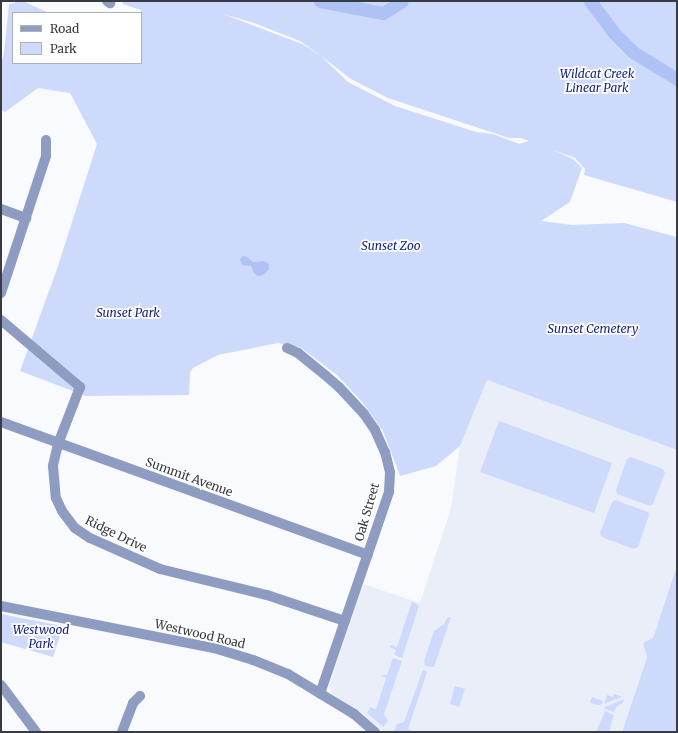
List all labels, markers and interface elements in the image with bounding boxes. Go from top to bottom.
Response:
legend [12,12,142,64]
text: Road [50,21,79,36]
text: Park [50,41,77,56]
park label: Wildcat Creek Linear Park [560,67,634,95]
park label: Sunset Zoo [361,239,421,253]
park label: Sunset Park [96,306,160,320]
park label: Sunset Cemetery [548,322,638,336]
street label: Summit Avenue [144,455,234,499]
street label: Oak Street [352,481,382,543]
street label: Ridge Drive [83,513,149,555]
street label: Westwood Road [153,617,247,651]
park label: Westwood Park [13,623,69,651]

